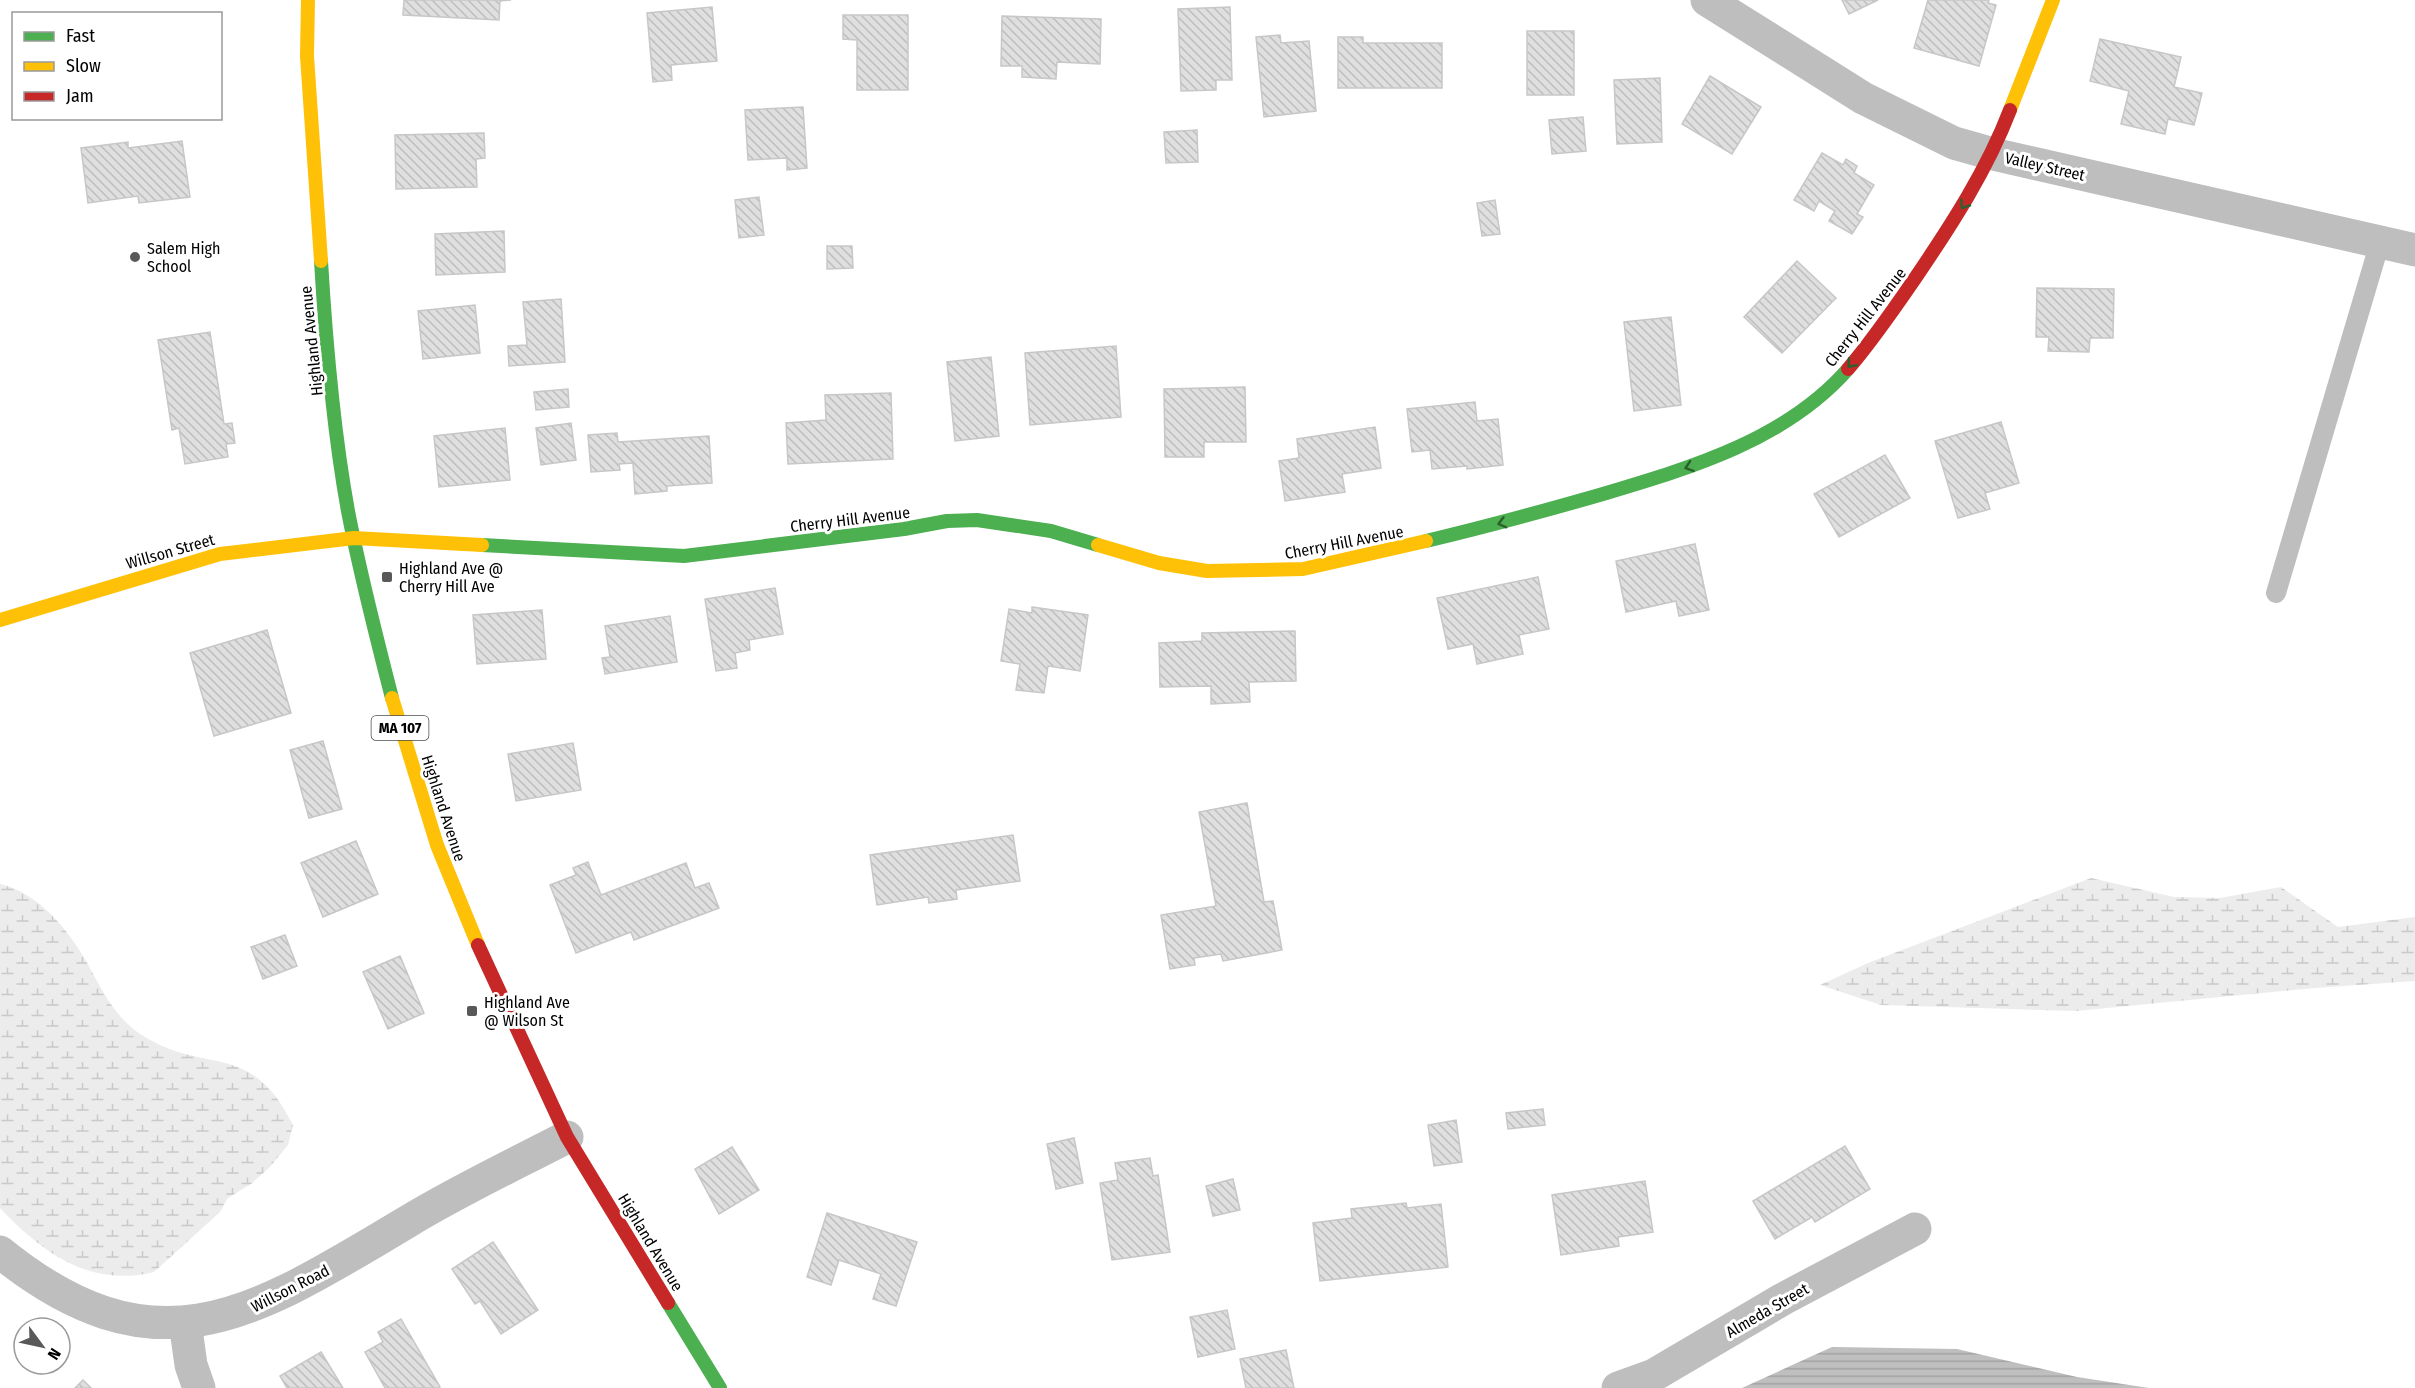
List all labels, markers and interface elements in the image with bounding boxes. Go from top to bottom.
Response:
legend [12,12,222,120]
text: Fast [66,25,95,47]
text: Slow [66,55,101,77]
text: Jam [66,85,94,107]
street label: Valley Street [2003,148,2088,185]
one-way arrow [1960,198,1971,209]
place label: Salem High School [147,239,220,276]
marker: Salem High School [128,250,142,264]
street label: Cherry Hill Avenue [1821,264,1910,371]
street label: Highland Avenue [296,285,327,397]
one-way arrow [1848,357,1859,368]
one-way arrow [1684,459,1694,472]
street label: Cherry Hill Avenue [789,503,911,536]
one-way arrow [1497,516,1507,529]
street label: Cherry Hill Avenue [1283,522,1405,563]
street label: Willson Street [124,530,217,573]
place label: Highland Ave @ Cherry Hill Ave [399,559,503,596]
marker: Highland Ave @ Cherry Hill Ave [380,570,394,584]
road number: MA 107 [372,716,428,740]
street label: Highland Avenue [417,753,470,864]
place label: Highland Ave @ Wilson St [484,993,570,1030]
marker: Highland Ave @ Wilson St [465,1004,479,1018]
street label: Highland Avenue [614,1190,687,1295]
street label: Willson Road [248,1261,332,1316]
street label: Almeda Street [1723,1279,1813,1342]
north arrow [12,1316,72,1376]
text: N [44,1345,65,1363]

